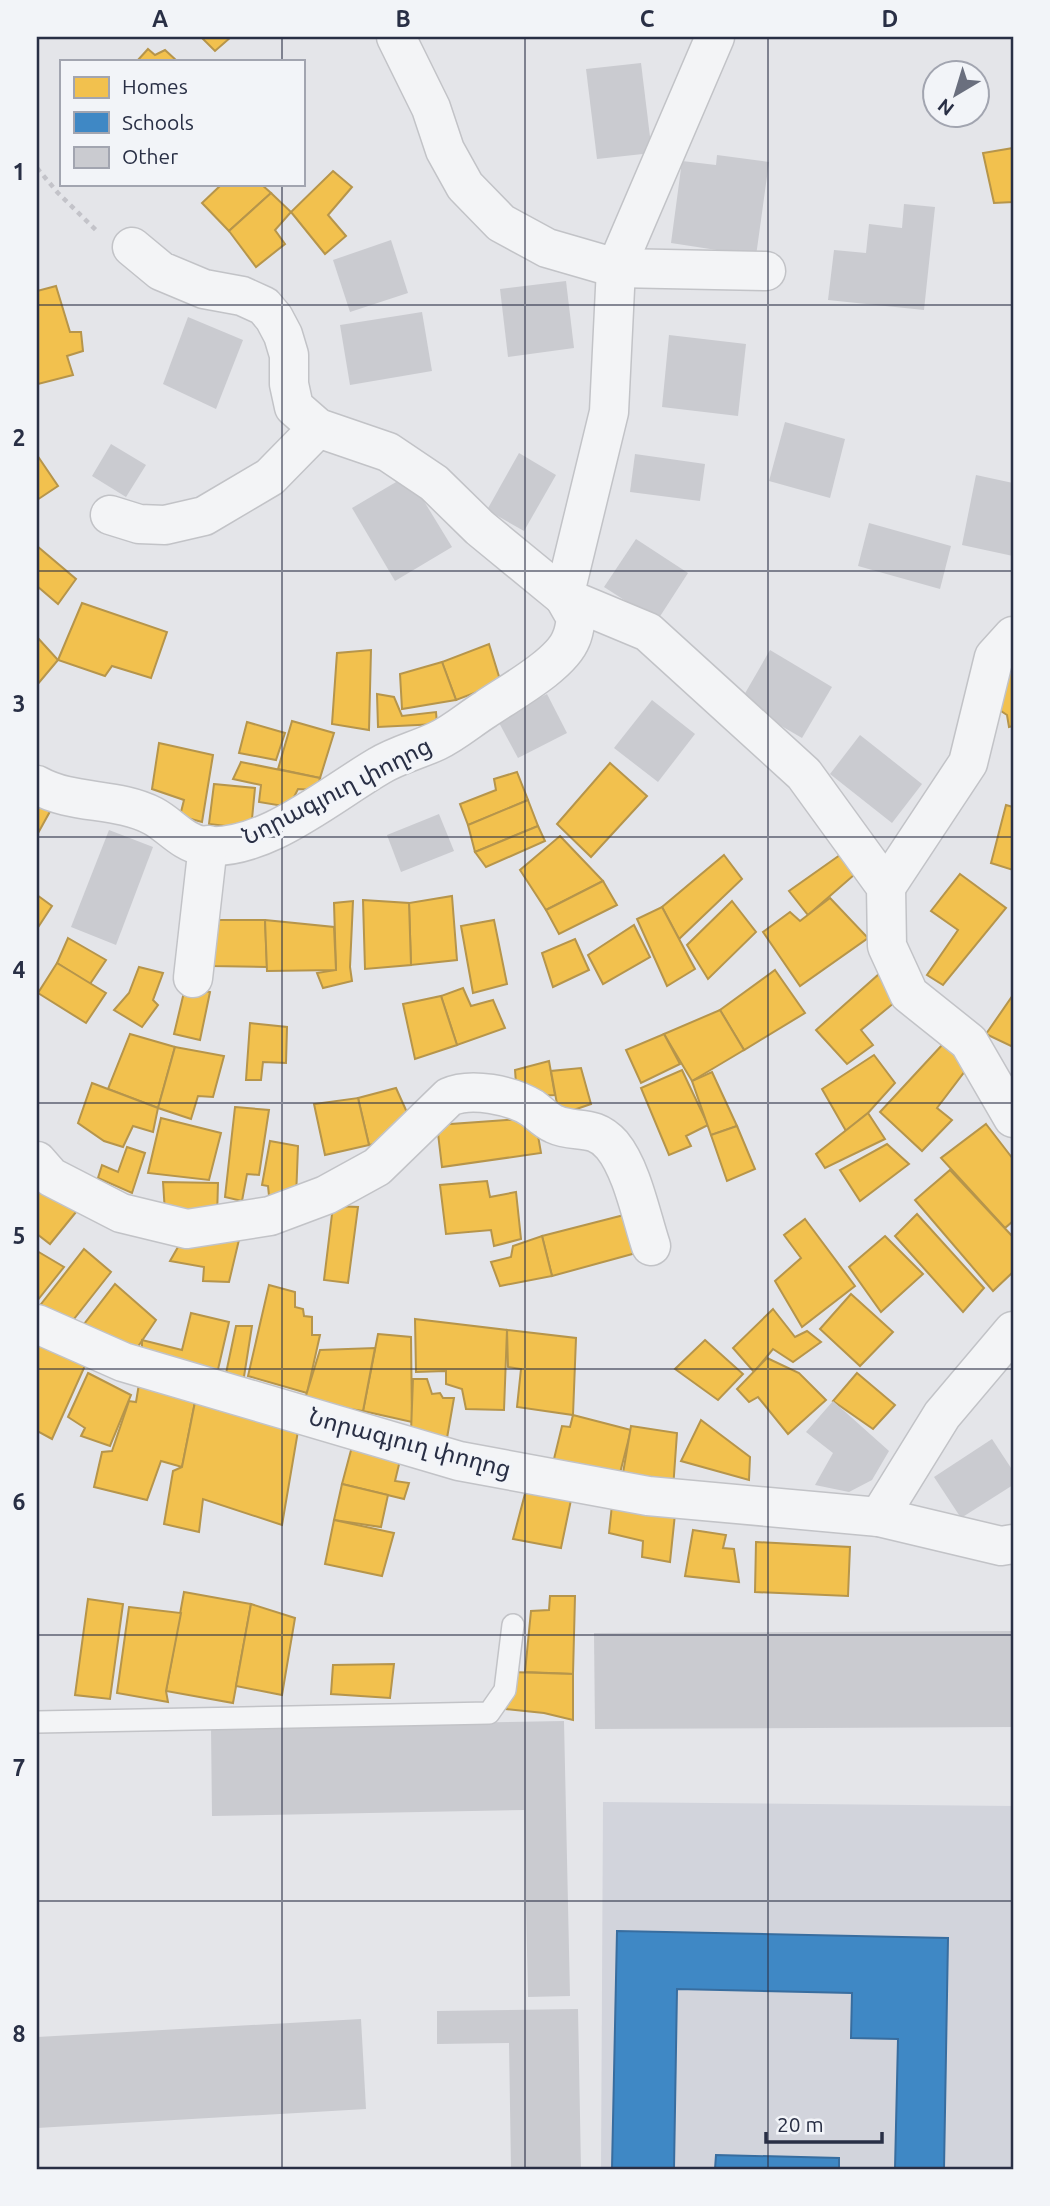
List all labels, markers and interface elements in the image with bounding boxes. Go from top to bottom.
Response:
text: A [152,6,168,31]
text: B [395,6,411,31]
text: C [640,6,655,31]
text: D [882,6,898,31]
legend [60,60,304,186]
north arrow [920,60,990,130]
text: Homes [122,74,188,98]
text: N [933,94,958,120]
text: Schools [122,110,194,134]
text: Other [122,144,178,168]
text: 1 [13,159,25,184]
text: 2 [13,425,25,450]
text: 3 [13,691,25,716]
street label: Նորագյուղ փողոց [238,731,436,851]
text: 4 [13,957,26,982]
text: 5 [13,1223,25,1248]
street label: Նորագյուղ փողոց [306,1403,514,1483]
text: 6 [13,1489,26,1514]
text: 7 [13,1755,25,1780]
text: 8 [13,2021,25,2046]
scale bar [766,2101,882,2145]
text: 20 m [777,2112,824,2136]

